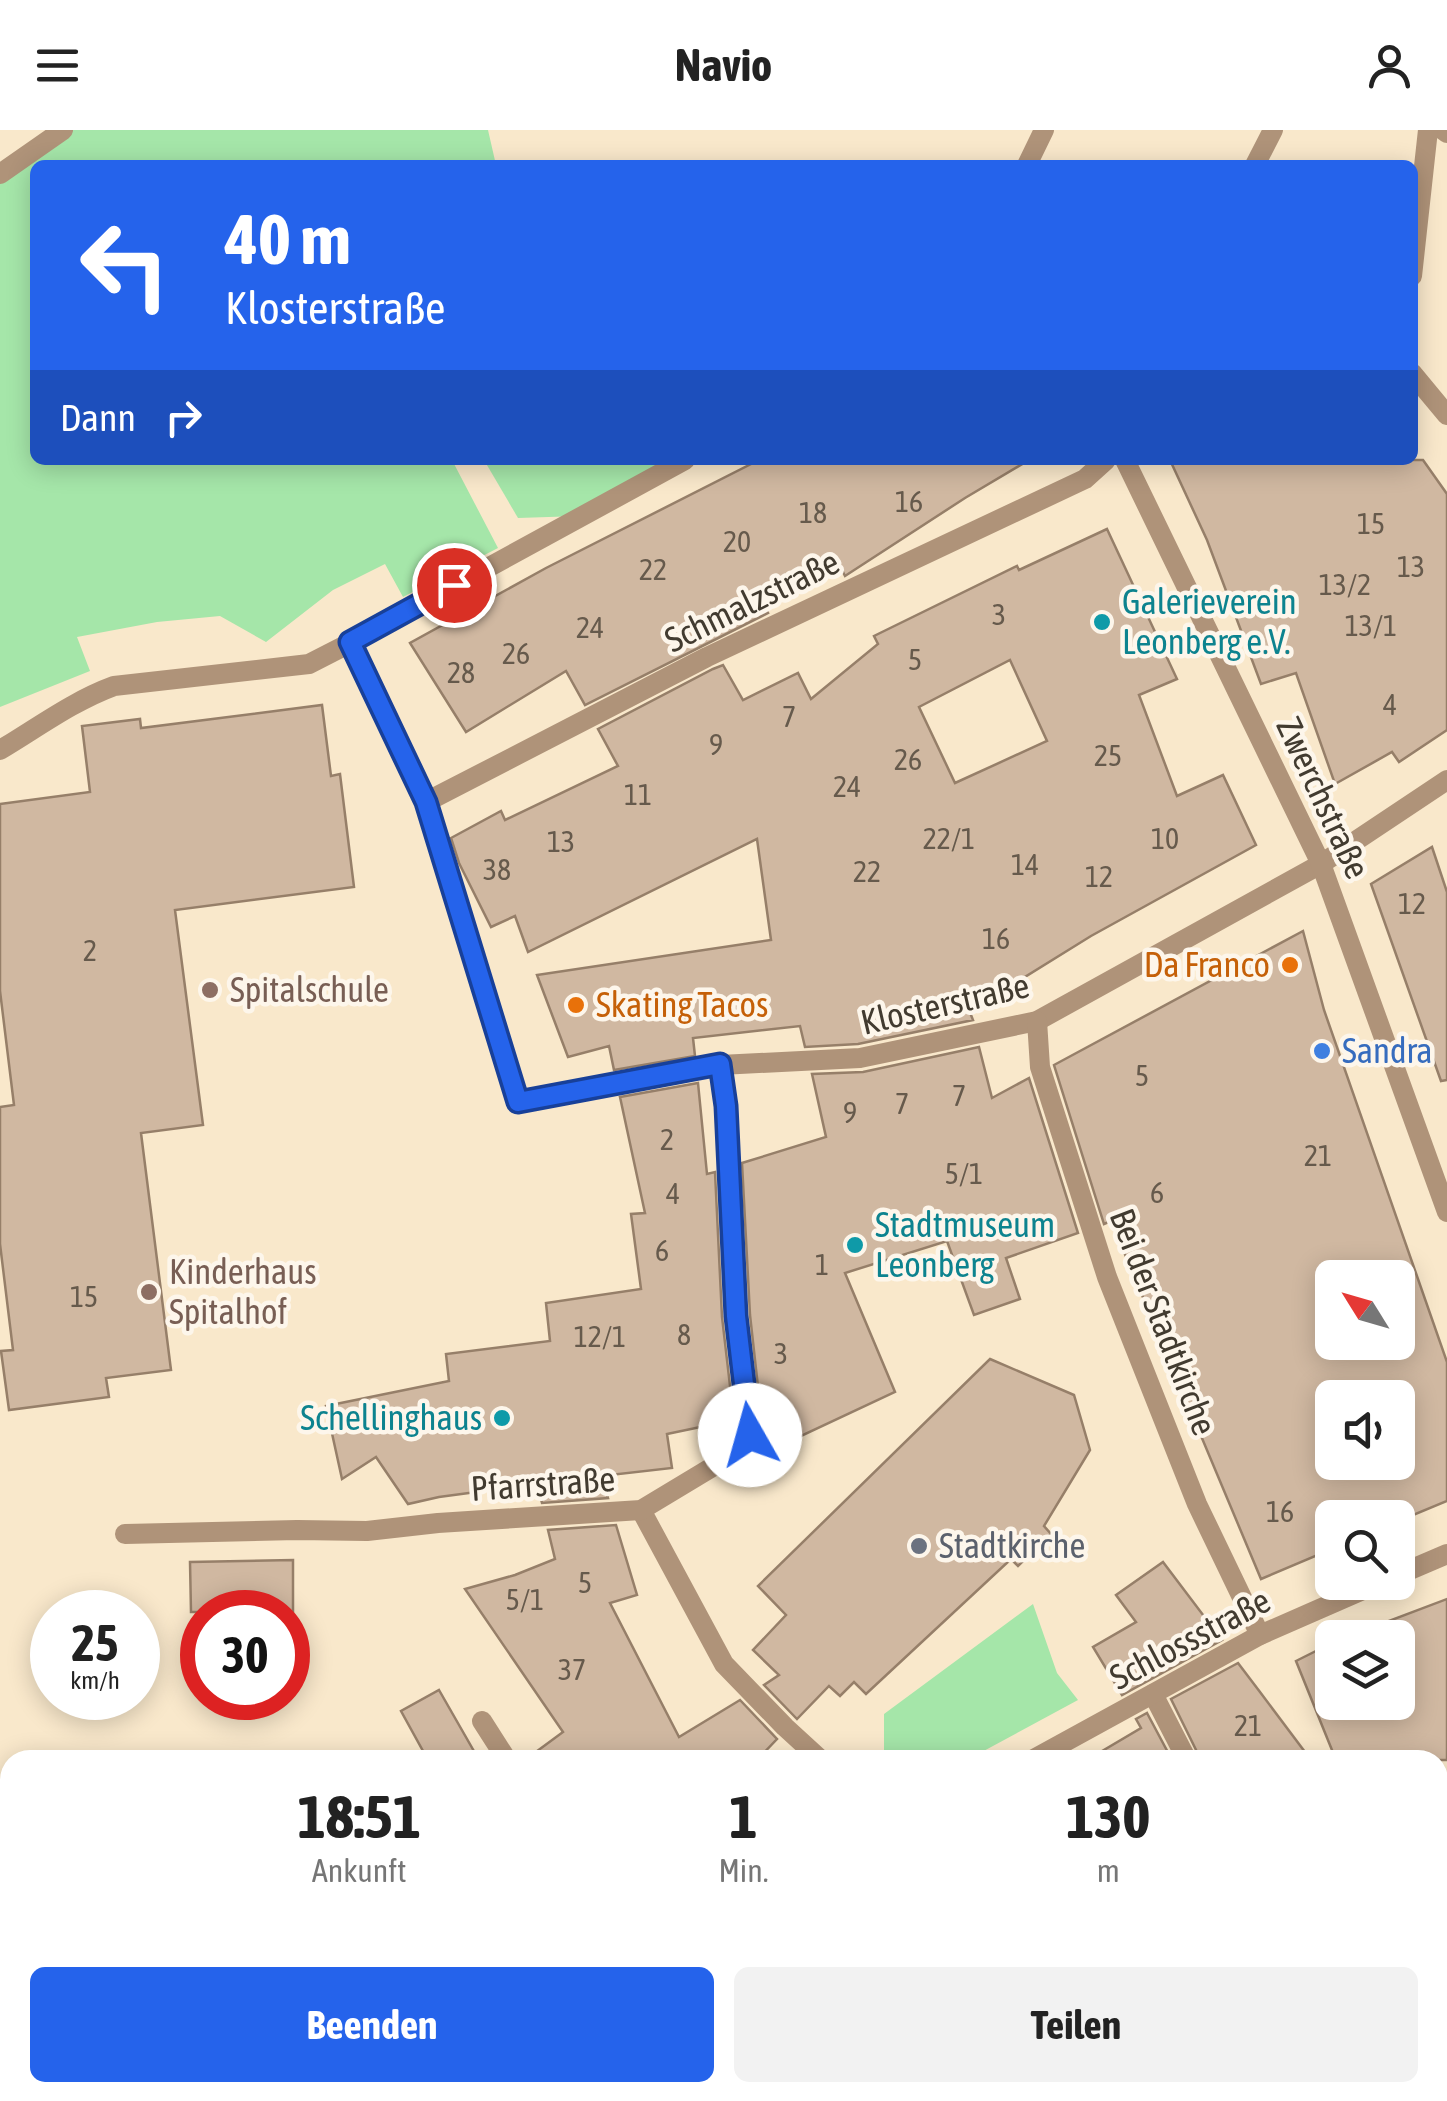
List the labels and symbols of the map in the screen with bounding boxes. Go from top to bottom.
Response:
house number: 16 [895,484,923,518]
house number: 18 [799,495,827,529]
house number: 15 [1357,506,1385,540]
house number: 20 [723,524,751,558]
street label: Schmalzstraße [658,541,845,659]
pin [412,543,497,628]
house number: 13 [1397,549,1425,583]
house number: 22 [639,552,667,586]
house number: 13/2 [1319,567,1371,601]
place label: Galerieverein Leonberg e.V. [1122,581,1297,661]
house number: 3 [992,597,1006,631]
house number: 13/1 [1345,608,1397,642]
house number: 24 [576,610,604,644]
marker: Galerieverein Leonberg e.V. [1091,611,1113,633]
house number: 26 [502,636,530,670]
house number: 5 [908,642,922,676]
house number: 28 [447,655,475,689]
house number: 4 [1383,687,1397,721]
house number: 7 [782,699,796,733]
street label: Zwerchstraße [1269,711,1379,884]
house number: 9 [709,727,723,761]
house number: 25 [1094,738,1122,772]
house number: 26 [894,742,922,776]
house number: 24 [833,769,861,803]
house number: 11 [624,777,652,811]
house number: 22/1 [923,821,975,855]
house number: 10 [1151,821,1179,855]
house number: 13 [547,824,575,858]
house number: 14 [1011,847,1039,881]
house number: 38 [483,852,511,886]
house number: 22 [853,854,881,888]
house number: 12 [1085,859,1113,893]
house number: 12 [1398,886,1426,920]
house number: 16 [982,921,1010,955]
house number: 2 [83,933,97,967]
place label: Da Franco [1144,944,1270,984]
marker: Da Franco [1279,954,1301,976]
street label: Klosterstraße [857,964,1033,1042]
place label: Spitalschule [230,969,389,1009]
marker: Spitalschule [199,979,221,1001]
place label: Skating Tacos [596,984,768,1024]
marker: Skating Tacos [565,994,587,1016]
place label: Sandra [1342,1030,1432,1070]
marker: Sandra [1311,1040,1333,1062]
house number: 5 [1135,1058,1149,1092]
house number: 7 [952,1078,966,1112]
house number: 7 [895,1086,909,1120]
house number: 9 [843,1095,857,1129]
house number: 2 [660,1122,674,1156]
house number: 21 [1304,1138,1332,1172]
house number: 5/1 [945,1156,983,1190]
house number: 6 [1150,1175,1164,1209]
house number: 4 [666,1176,680,1210]
street label: Bei der Stadtkirche [1102,1203,1225,1440]
place label: Stadtmuseum Leonberg [875,1204,1055,1284]
house number: 6 [655,1233,669,1267]
marker: Stadtmuseum Leonberg [844,1234,866,1256]
house number: 1 [815,1247,829,1281]
place label: Kinderhaus Spitalhof [169,1251,317,1331]
north arrow [1315,1260,1415,1360]
house number: 15 [70,1279,98,1313]
marker: Kinderhaus Spitalhof [138,1281,160,1303]
house number: 8 [677,1317,691,1351]
house number: 12/1 [574,1319,626,1353]
house number: 3 [774,1336,788,1370]
position arrow [698,1383,802,1487]
place label: Schellinghaus [300,1397,482,1437]
marker: Schellinghaus [491,1407,513,1429]
street label: Pfarrstraße [470,1458,616,1508]
house number: 16 [1266,1494,1294,1528]
place label: Stadtkirche [939,1525,1085,1565]
marker: Stadtkirche [908,1535,930,1557]
house number: 5 [578,1565,592,1599]
street label: Schlossstraße [1103,1579,1276,1697]
house number: 5/1 [506,1582,544,1616]
speed limit sign: 30 [180,1590,310,1720]
house number: 37 [558,1652,586,1686]
house number: 21 [1234,1708,1262,1742]

